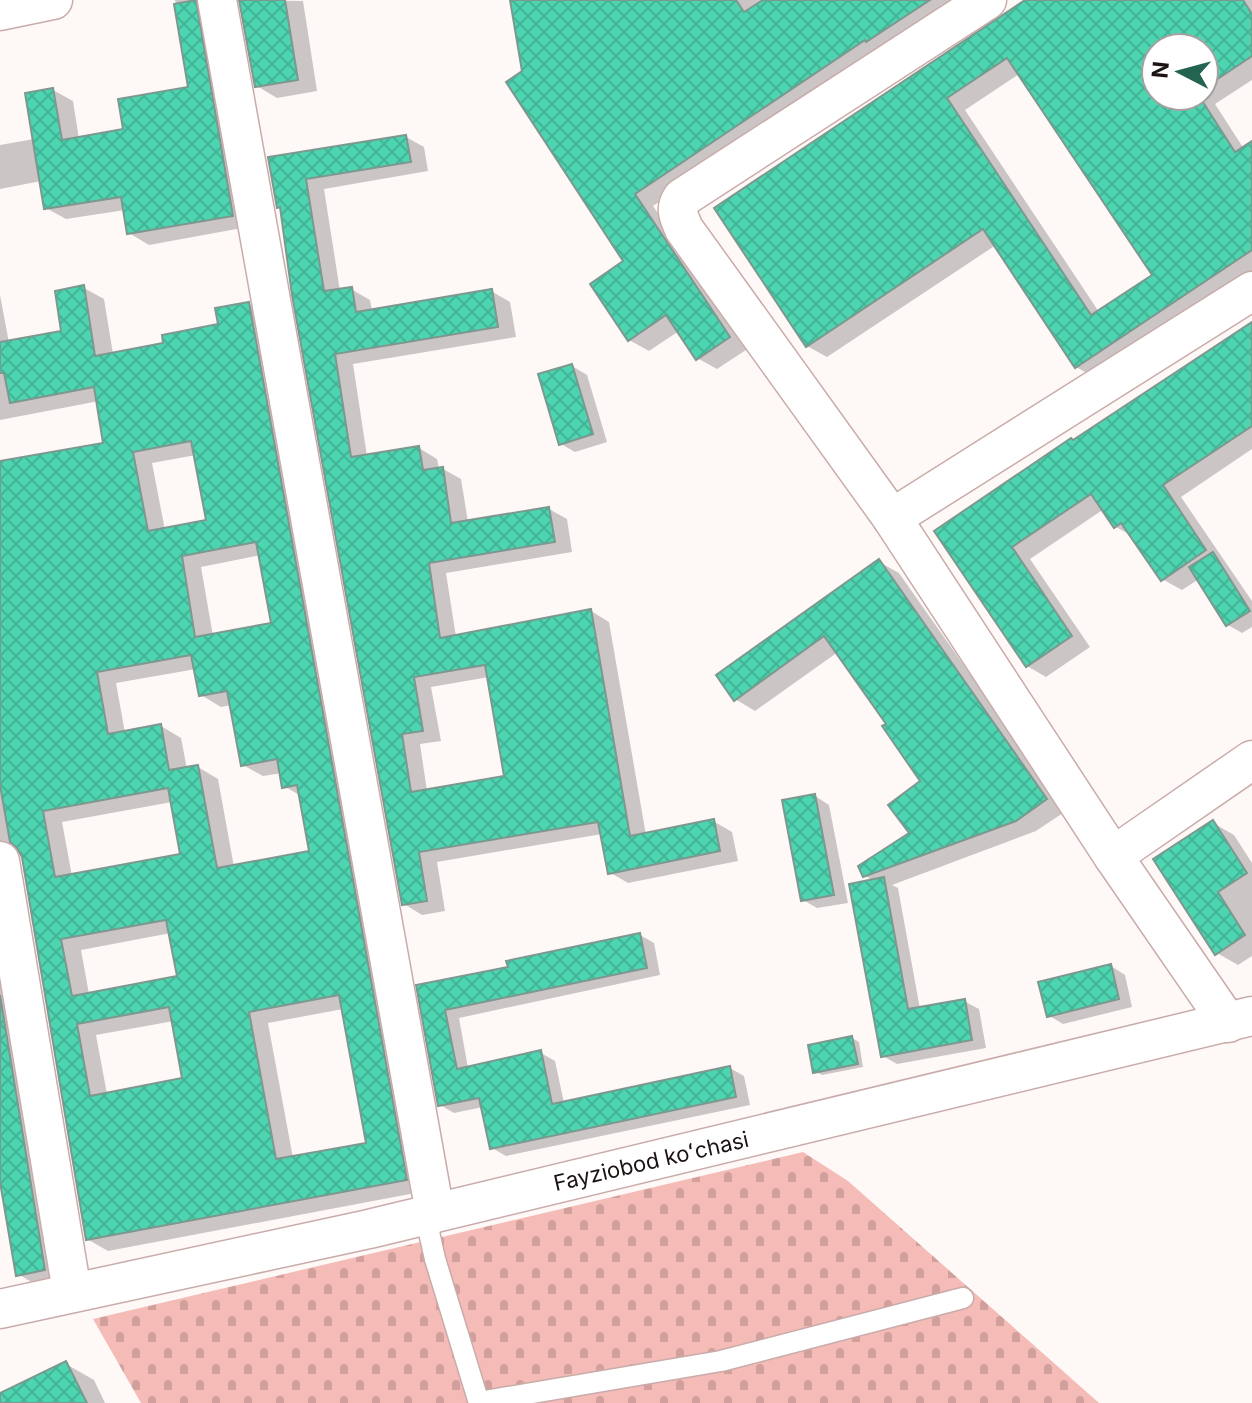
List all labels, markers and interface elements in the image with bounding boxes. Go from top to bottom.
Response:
north arrow [1140,32,1220,112]
text: N [1146,60,1174,80]
street label: Fayziobod koʻchasi [551,1126,751,1196]

